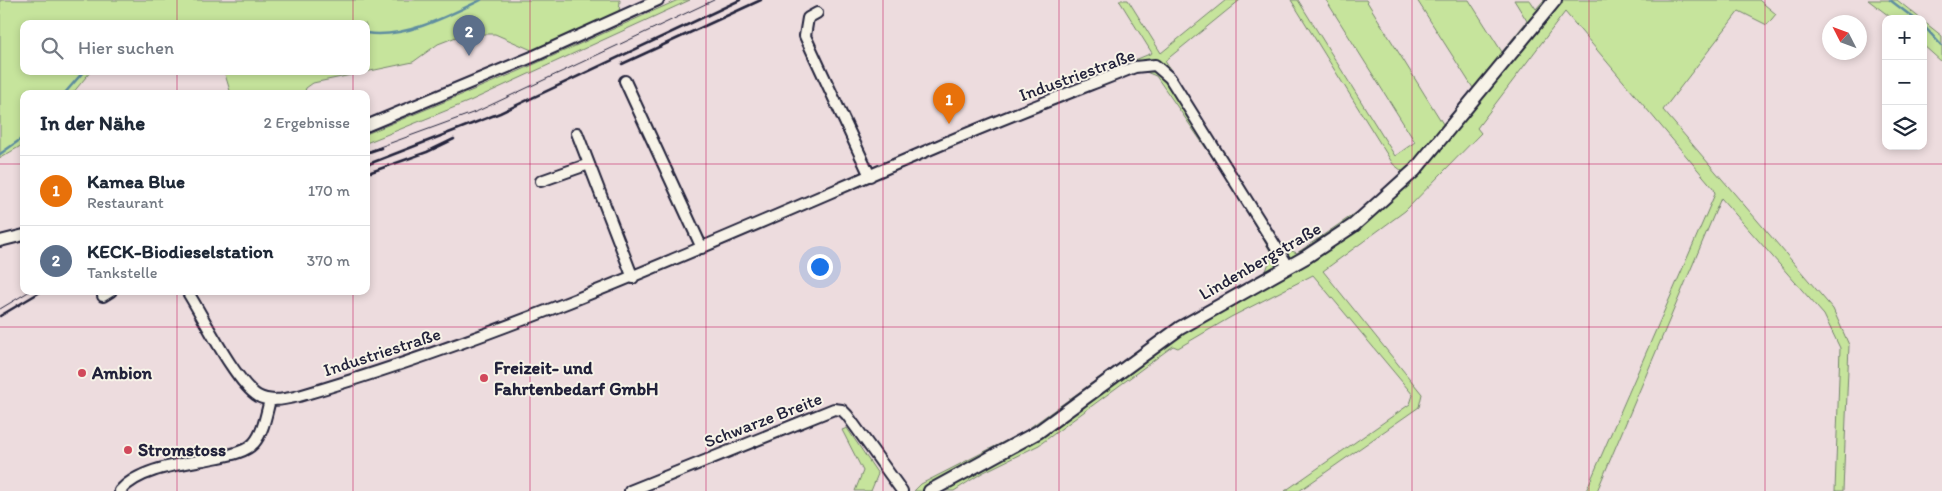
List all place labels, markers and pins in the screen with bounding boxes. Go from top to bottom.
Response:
pin: 2 [453,15,485,56]
pin: 1 [933,83,965,124]
place label: Freizeit- und Fahrtenbedarf GmbH [494,357,659,400]
place label: Ambion [91,362,153,384]
marker: Ambion [76,367,88,379]
marker: Freizeit- und Fahrtenbedarf GmbH [478,372,490,384]
place label: Stromstoss [138,439,226,461]
marker: Stromstoss [122,444,134,456]

